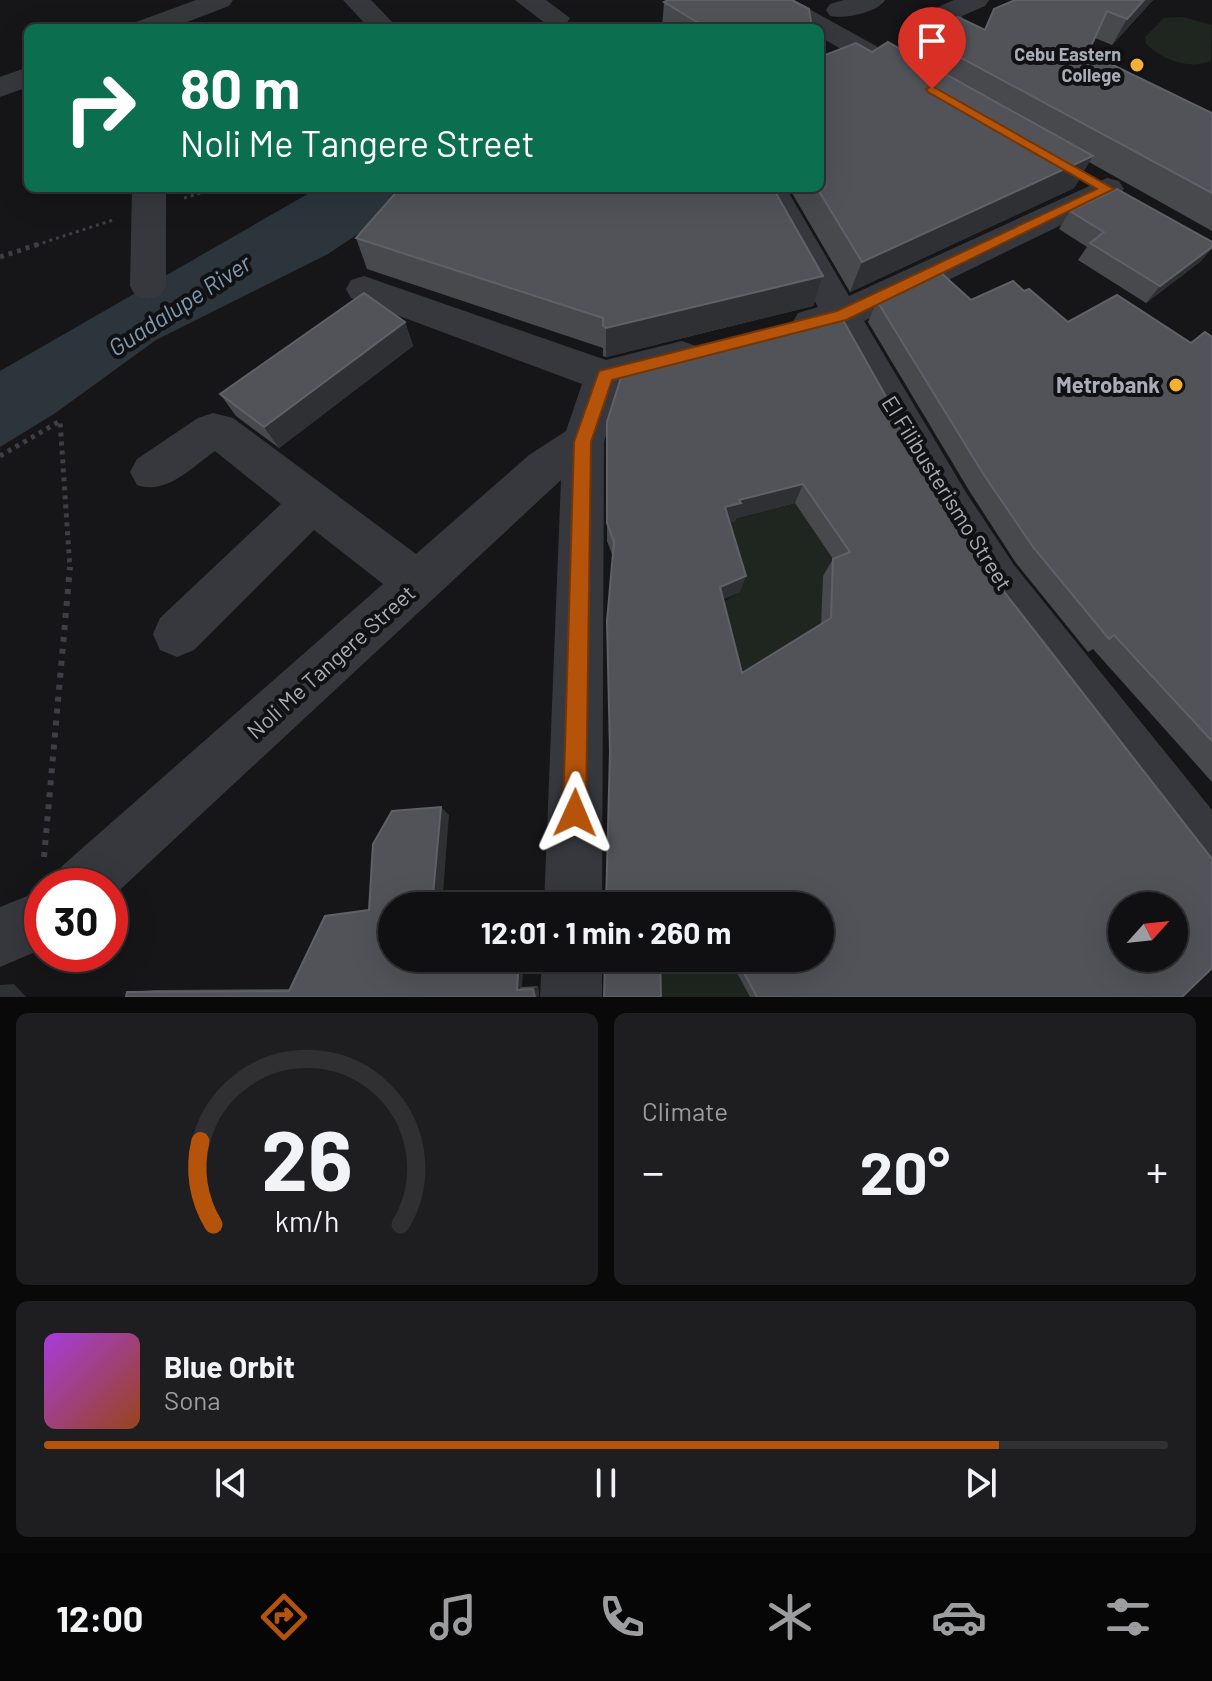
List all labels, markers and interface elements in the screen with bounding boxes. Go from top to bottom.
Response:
pin [898,7,966,89]
icon: arrive [910,19,954,63]
place label: Cebu Eastern College [1014,43,1121,86]
text: 80 m [180,53,300,120]
icon: right [48,56,152,160]
marker: Cebu Eastern College [1128,56,1146,74]
text: Noli Me Tangere Street [180,121,535,164]
water label: Guadalupe River [102,247,257,362]
place label: Metrobank [1056,371,1160,397]
marker: Metrobank [1167,376,1185,394]
street label: El Filibusterismo Street [877,391,1018,594]
street label: Noli Me Tangere Street [241,579,420,743]
position arrow [533,771,617,855]
speed limit sign: 30 [24,868,128,972]
north arrow [1108,892,1188,972]
map controls [1108,892,1188,972]
text: 12:01 · 1 min · 260 m [481,914,731,950]
text: Climate [642,1095,728,1126]
text: 26 [261,1108,353,1208]
text: 20° [860,1135,950,1207]
text: − [642,1144,664,1197]
text: + [1146,1144,1168,1197]
text: km/h [275,1203,339,1238]
text: Blue Orbit [164,1348,295,1384]
text: Sona [164,1384,221,1415]
icon: previous [209,1461,253,1505]
icon: pause [584,1461,628,1505]
icon: next [959,1461,1003,1505]
icon: directions [256,1589,312,1645]
icon: music [425,1589,481,1645]
icon: phone [594,1589,650,1645]
icon: climate [762,1589,818,1645]
icon: car [931,1589,987,1645]
icon: filters [1100,1589,1156,1645]
text: 12:00 [56,1596,143,1639]

